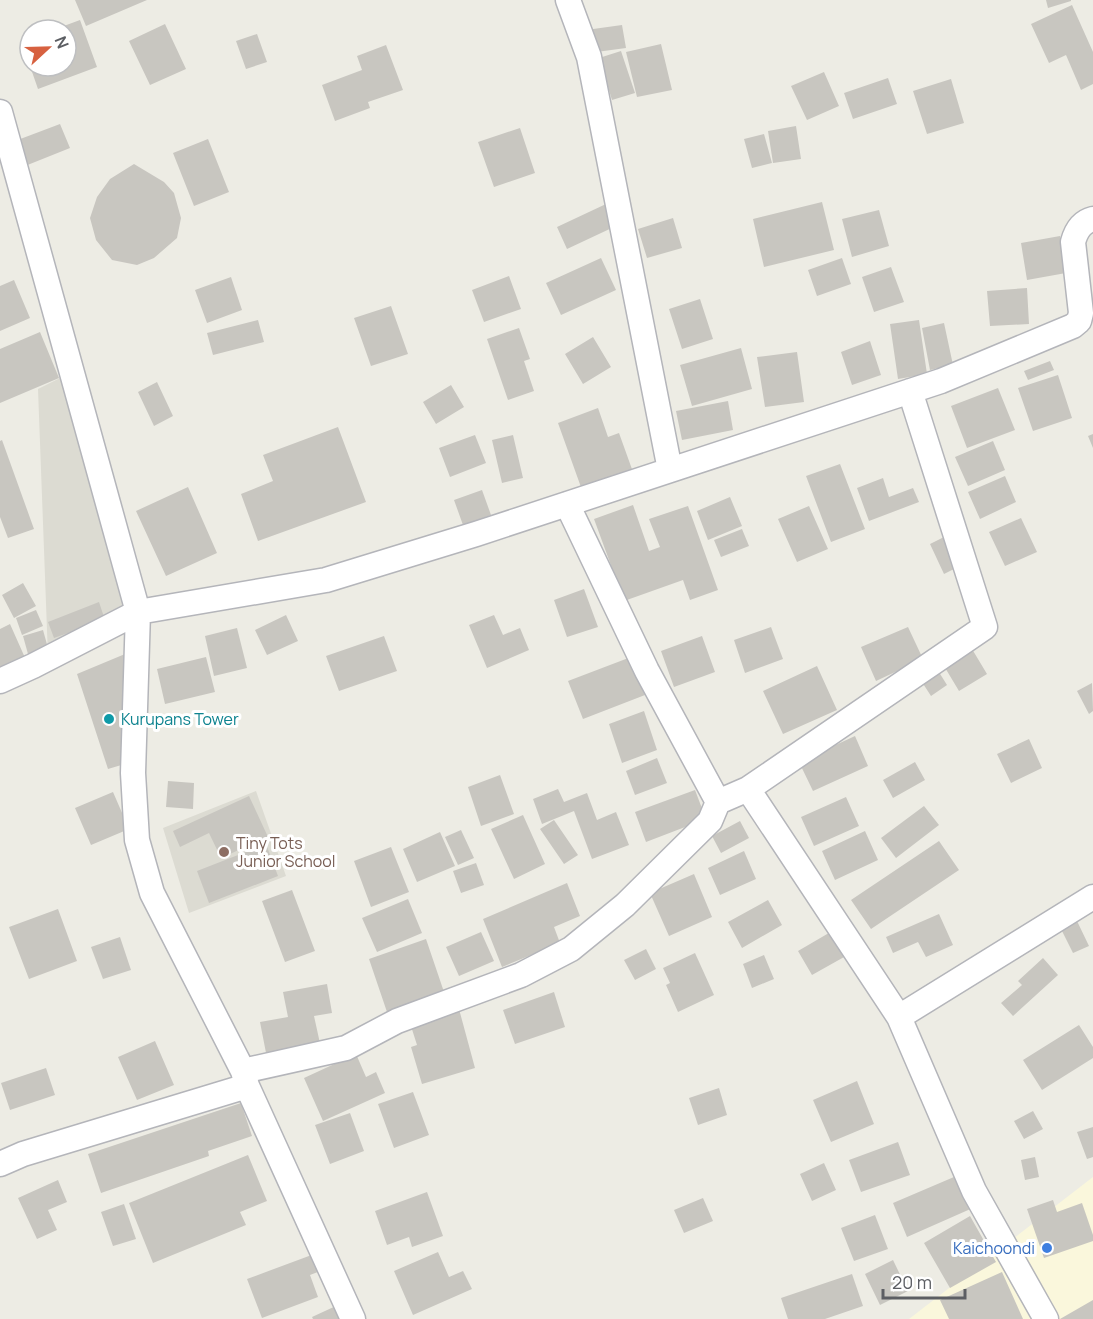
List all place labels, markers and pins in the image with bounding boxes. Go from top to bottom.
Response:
place label: Kurupans Tower [121,708,239,730]
marker: Kurupans Tower [102,712,116,726]
place label: Tiny Tots Junior School [236,832,335,872]
marker: Tiny Tots Junior School [217,845,231,859]
place label: Kaichoondi [953,1237,1035,1259]
marker: Kaichoondi [1040,1241,1054,1255]

